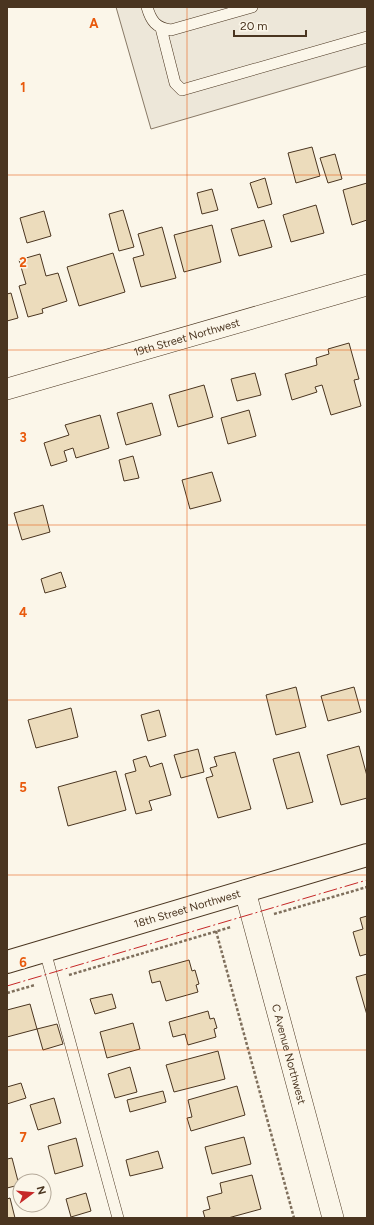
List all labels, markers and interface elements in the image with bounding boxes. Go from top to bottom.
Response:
scale bar [234,12,306,38]
text: A [89,16,99,31]
text: 20 m [240,19,268,33]
text: 1 [20,80,26,95]
text: 2 [19,255,27,270]
street label: 19th Street Northwest [132,316,241,359]
text: 3 [19,430,27,445]
text: 4 [19,605,27,620]
text: 5 [19,780,27,795]
street label: 18th Street Northwest [132,886,242,930]
text: 6 [19,955,27,970]
street label: C Avenue Northwest [269,1003,309,1106]
text: 7 [19,1130,27,1145]
north arrow [12,1173,52,1213]
text: N [34,1184,49,1196]

